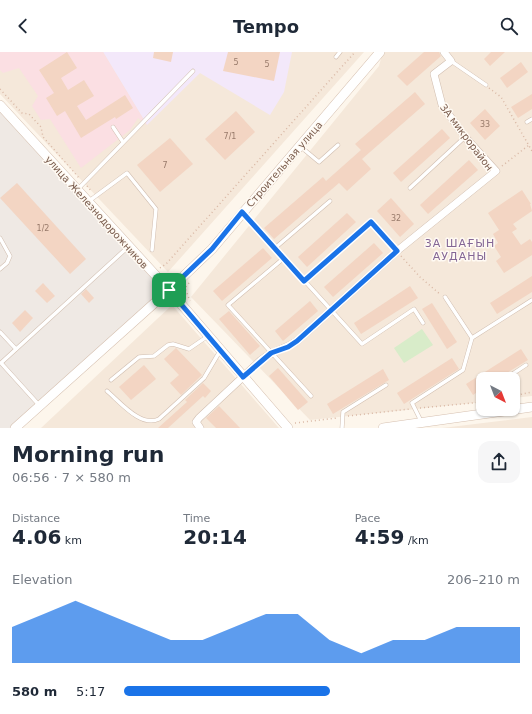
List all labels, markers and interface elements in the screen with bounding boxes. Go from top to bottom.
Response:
icon: back [12,15,34,37]
icon: search [498,15,520,37]
text: Tempo [233,16,299,37]
house number: 5 [233,58,239,67]
house number: 5 [264,60,270,69]
street label: 3А микрорайон [438,102,495,173]
street label: Строительная улица [244,119,324,209]
house number: 33 [480,120,490,129]
house number: 7/1 [224,132,236,141]
street label: улица Железнодорожников [43,154,150,271]
house number: 7 [162,161,168,170]
house number: 32 [391,214,401,223]
house number: 1/2 [37,224,49,233]
district label: 3А ШАҒЫН АУДАНЫ [425,237,495,263]
pin [152,273,186,307]
icon: arrive [158,279,180,301]
north arrow [476,372,520,416]
map controls [476,372,520,416]
button: share [478,441,520,483]
text: Morning run [12,442,164,467]
text: 06:56 · 7 × 580 m [12,470,131,485]
text: Distance [12,512,60,525]
text: Time [183,512,210,525]
text: Pace [355,512,380,525]
text: 4.06 [12,525,61,549]
text: 20:14 [183,525,247,549]
text: 4:59 [355,525,404,549]
text: km [61,534,82,547]
text: /km [404,534,429,547]
text: Elevation [12,572,72,587]
text: 206–210 m [447,572,520,587]
text: 580 m [12,684,57,699]
text: 5:17 [76,684,105,699]

